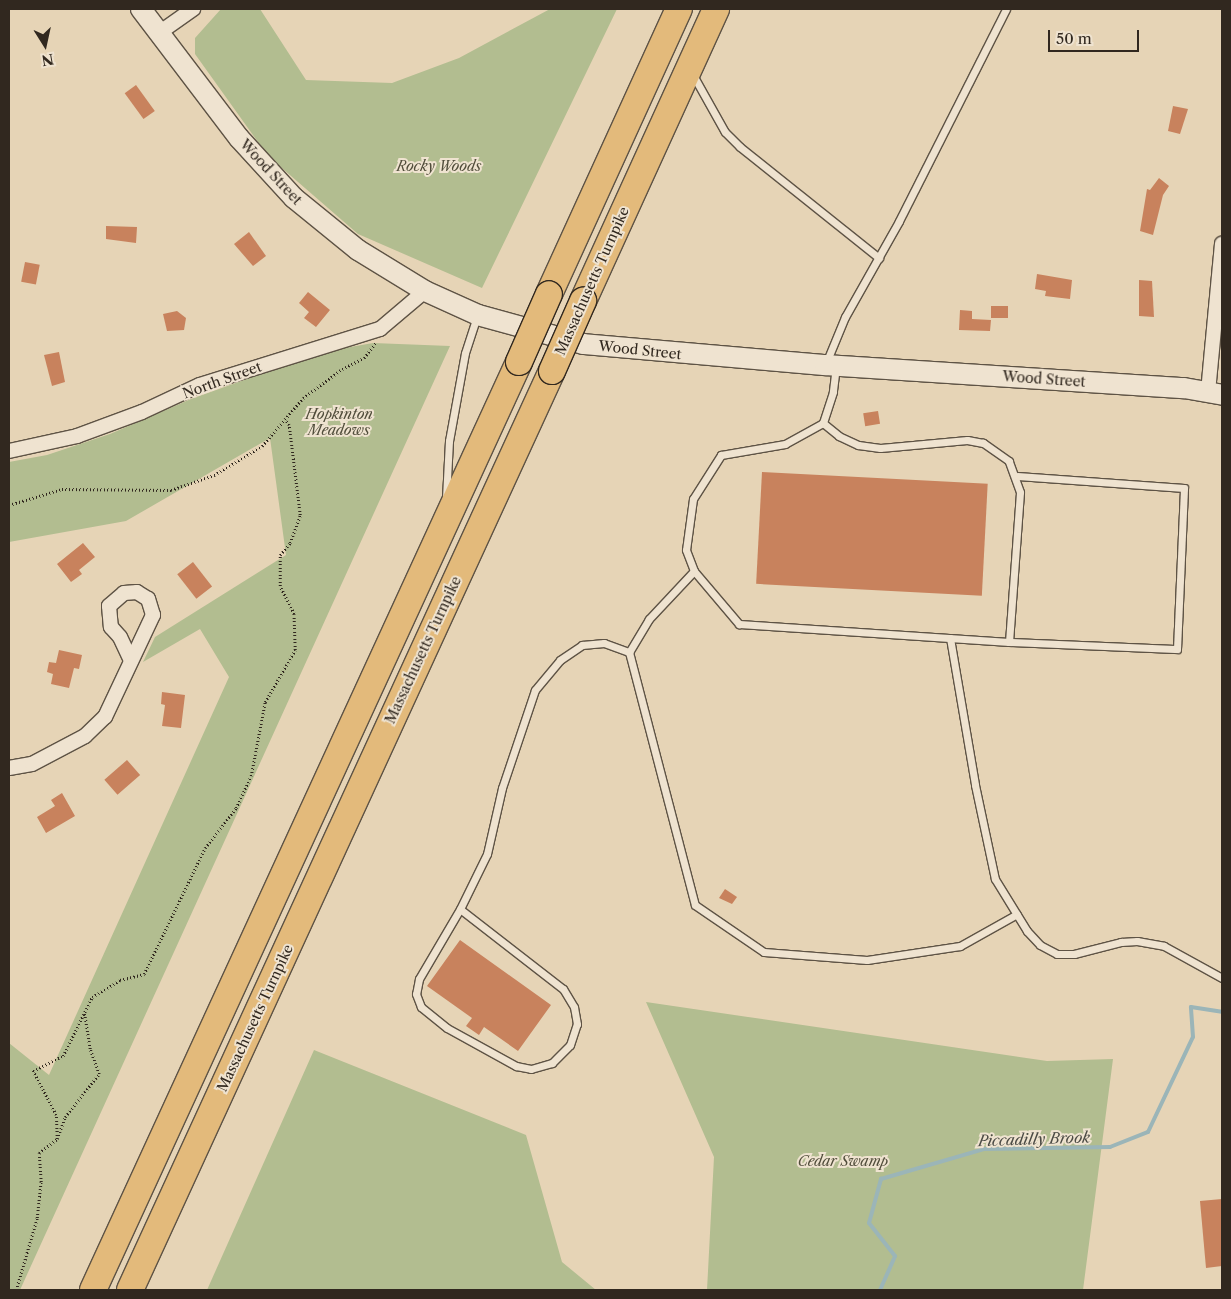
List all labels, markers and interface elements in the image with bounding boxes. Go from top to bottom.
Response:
north arrow [20,20,70,70]
scale bar [1051,20,1142,52]
text: 50 m [1056,29,1092,48]
text: N [40,50,55,70]
street label: Wood Street [236,136,306,208]
park label: Rocky Woods [397,158,481,174]
street label: Massachusetts Turnpike [552,204,632,358]
street label: Wood Street [598,337,682,363]
street label: North Street [180,358,264,402]
street label: Wood Street [1002,368,1086,390]
park label: Hopkinton Meadows [305,406,373,438]
street label: Massachusetts Turnpike [381,574,465,726]
street label: Massachusetts Turnpike [213,942,297,1094]
water label: Piccadilly Brook [978,1128,1090,1150]
park label: Cedar Swamp [798,1153,888,1169]

